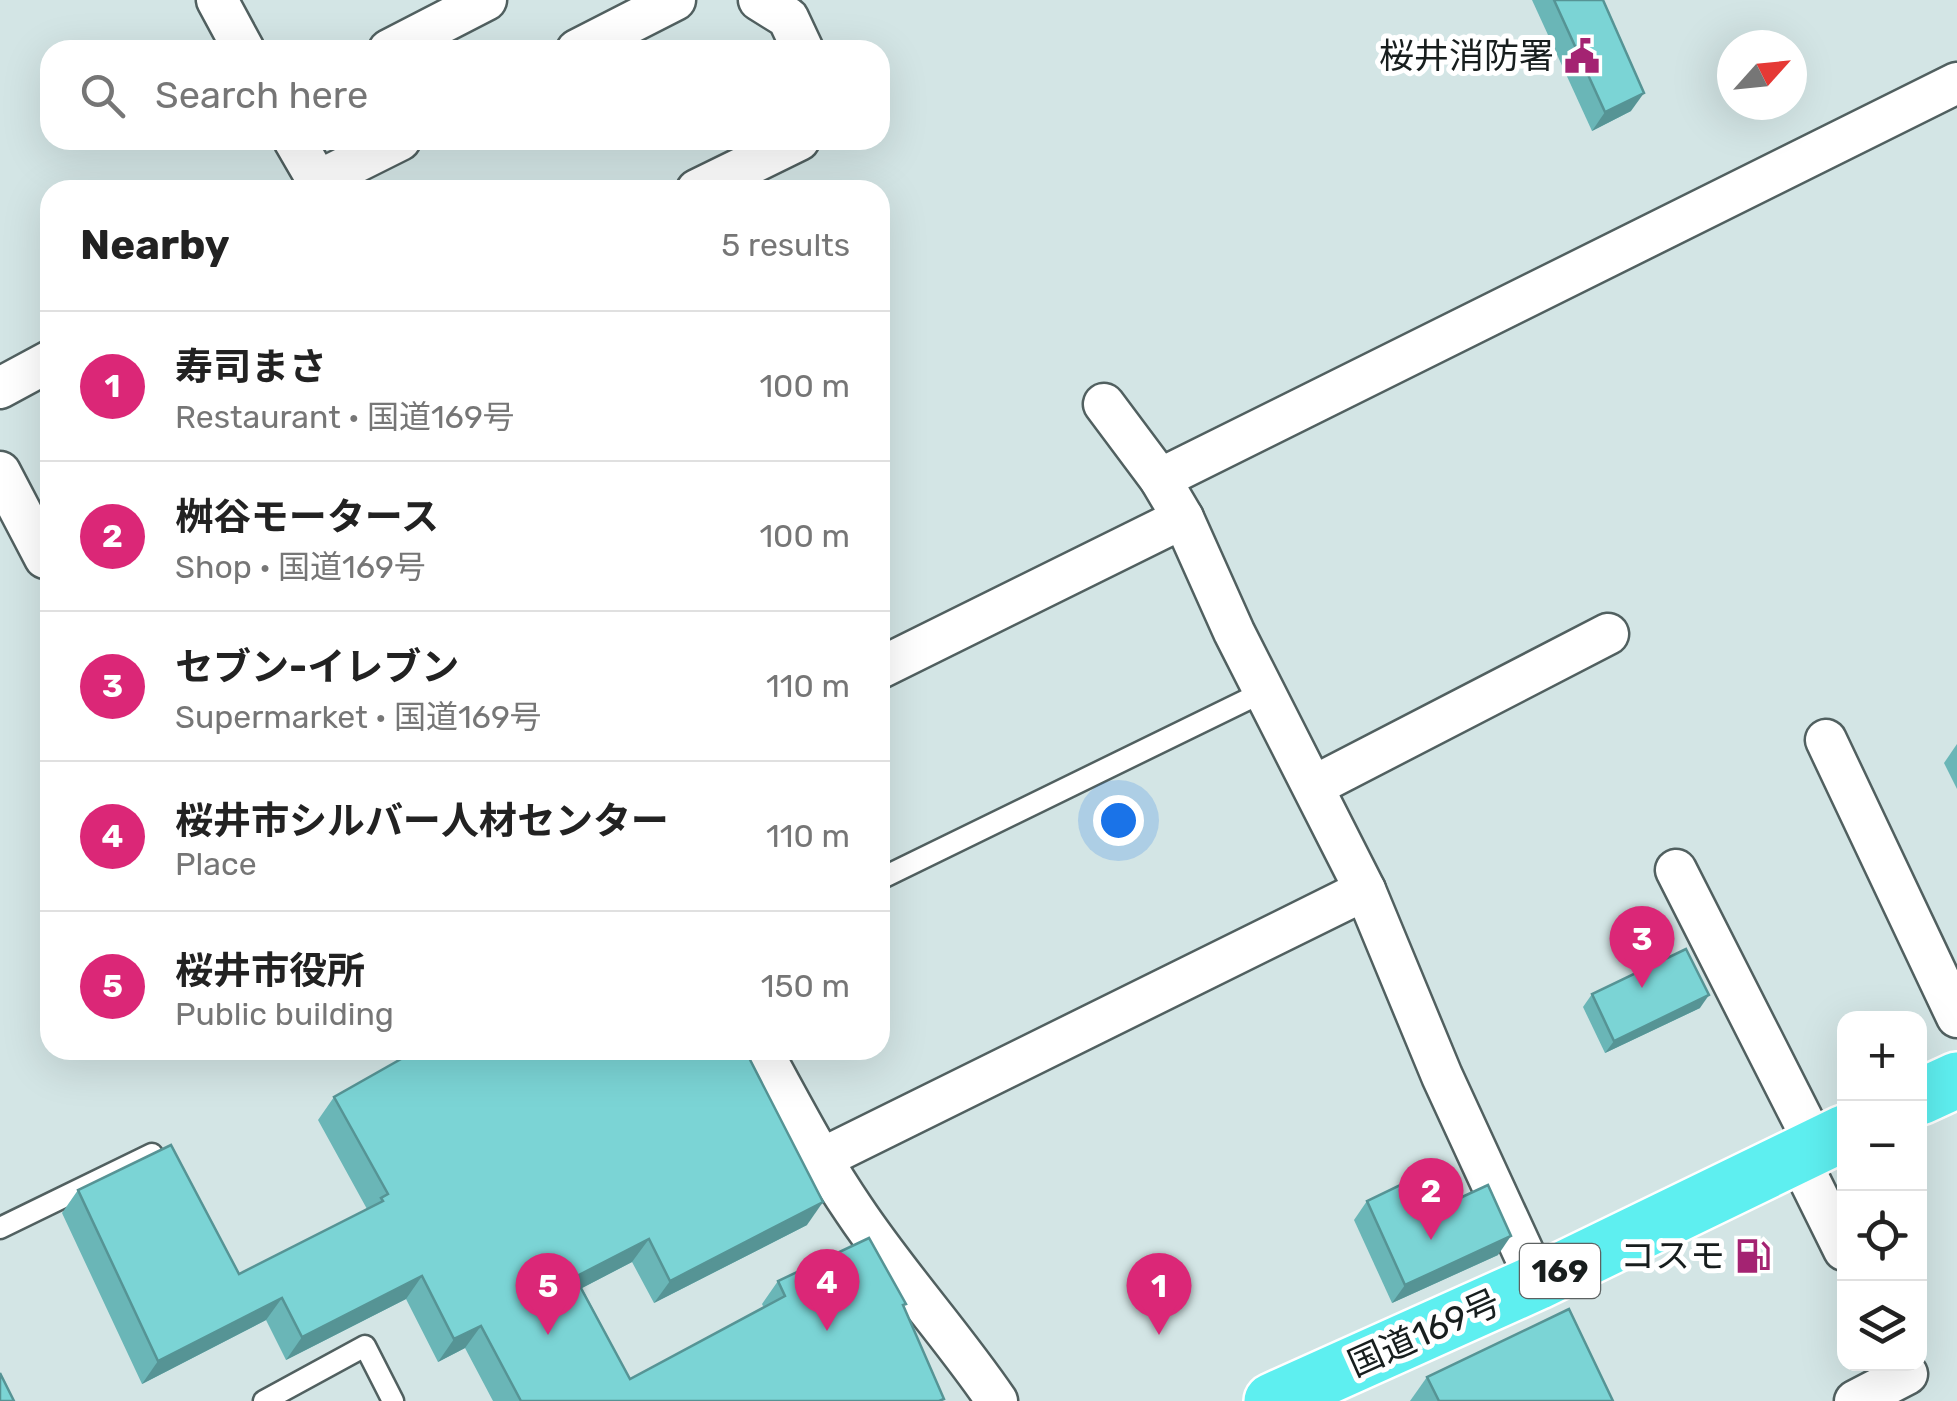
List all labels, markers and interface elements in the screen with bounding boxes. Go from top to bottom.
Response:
north arrow [1717,30,1807,120]
place label: 桜井消防署 [1379,35,1554,77]
public building icon: 桜井消防署 [1563,37,1601,75]
search box [40,40,890,150]
icon: search [75,68,130,123]
text: Search here [155,72,368,118]
text: Nearby [80,220,230,270]
text: 5 results [721,226,850,264]
text: 寿司まさ [175,344,327,390]
text: 1 [105,367,120,405]
text: 100 m [759,367,850,405]
text: Restaurant · 国道169号 [175,398,515,436]
text: 桝谷モータース [175,494,439,540]
text: 2 [102,517,123,555]
text: 100 m [759,517,850,555]
text: Shop · 国道169号 [175,548,426,586]
text: セブン-イレブン [175,644,459,690]
text: 3 [102,667,123,705]
text: 110 m [766,667,850,705]
text: Supermarket · 国道169号 [175,698,542,736]
your location [1093,795,1144,846]
text: 桜井市シルバー人材センター [175,798,669,844]
text: 4 [102,817,123,855]
text: 110 m [766,817,850,855]
text: Place [175,845,257,883]
pin: 3 [1610,906,1674,988]
text: 桜井市役所 [175,948,365,994]
text: 5 [102,967,123,1005]
text: 150 m [761,967,850,1005]
text: Public building [175,995,394,1033]
map controls [1837,1011,1927,1371]
button: + [1837,1011,1927,1101]
button: − [1837,1101,1927,1191]
pin: 2 [1398,1158,1464,1240]
button: locate [1837,1191,1927,1281]
place label: コスモ [1620,1235,1725,1277]
fuel station icon: コスモ [1734,1237,1772,1275]
road number: 169 [1520,1244,1600,1298]
pin: 4 [794,1248,860,1331]
pin: 5 [516,1252,580,1335]
pin: 1 [1126,1252,1192,1335]
street label: 国道169号 [1342,1281,1506,1385]
button: layers [1837,1281,1927,1371]

